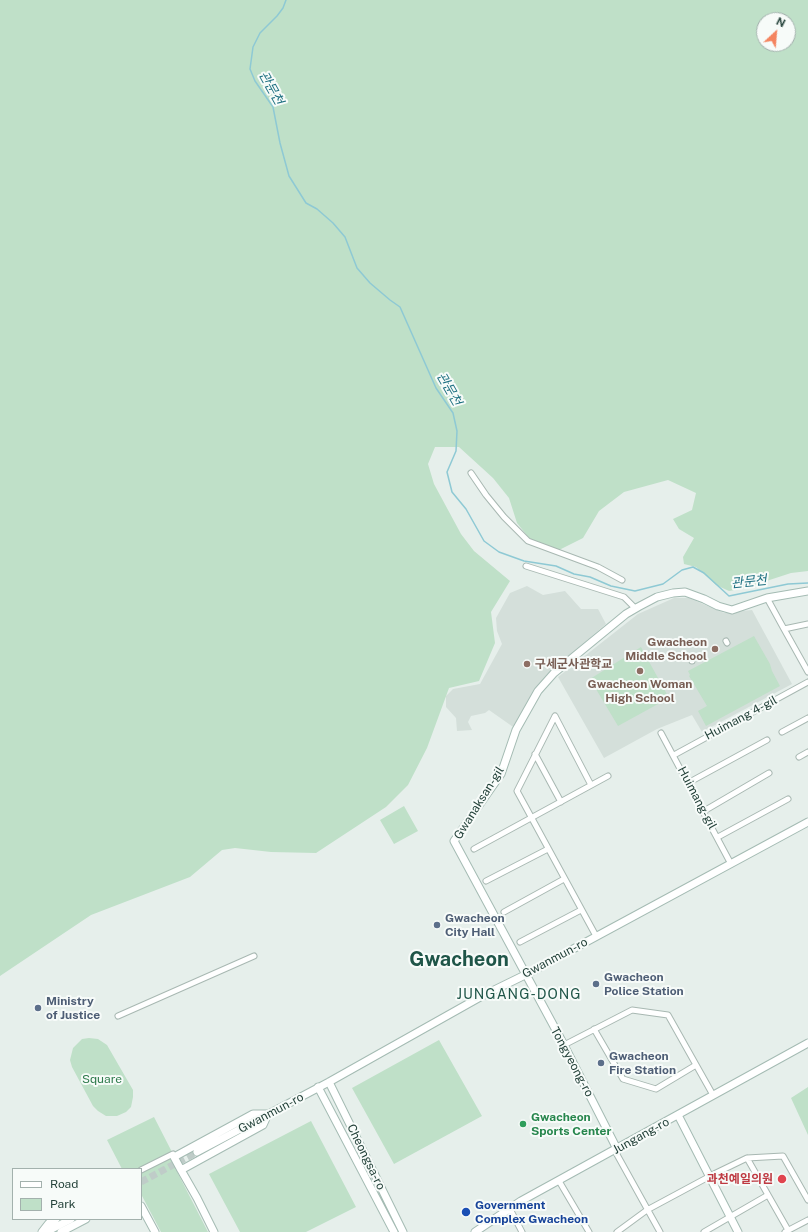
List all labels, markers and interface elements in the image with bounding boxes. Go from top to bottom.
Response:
north arrow [756,12,796,52]
text: N [774,15,787,29]
water label: 관문천 [255,69,287,107]
water label: 관문천 [433,370,465,408]
water label: 관문천 [730,572,768,592]
place label: Gwacheon Middle School [625,635,707,663]
marker: Gwacheon Middle School [710,644,720,654]
place label: 구세군사관학교 [535,657,612,671]
marker: 구세군사관학교 [522,659,532,669]
marker: Gwacheon Woman High School [635,666,645,676]
place label: Gwacheon Woman High School [588,677,692,705]
street label: Huimang 4-gil [702,693,780,743]
street label: Gwanaksan-gil [451,764,507,842]
street label: Huimang-gil [674,764,720,832]
place label: Gwacheon City Hall [445,911,505,939]
marker: Gwacheon City Hall [432,920,442,930]
street label: Gwanmun-ro [520,935,590,981]
district label: Gwacheon [409,948,509,972]
place label: Gwacheon Police Station [604,970,684,998]
marker: Gwacheon Police Station [591,979,601,989]
district label: JUNGANG-DONG [457,987,581,1003]
place label: Ministry of Justice [46,994,100,1022]
marker: Ministry of Justice [33,1003,43,1013]
street label: Tongyeong-ro [548,1025,596,1099]
place label: Gwacheon Fire Station [609,1049,676,1077]
marker: Gwacheon Fire Station [596,1058,606,1068]
park label: Square [82,1072,122,1086]
street label: Gwanmun-ro [236,1090,306,1136]
place label: Gwacheon Sports Center [531,1110,611,1138]
street label: Jungang-ro [610,1115,672,1157]
marker: Gwacheon Sports Center [518,1119,528,1129]
street label: Cheongsa-ro [344,1122,388,1192]
legend [12,1168,142,1220]
place label: 과천예일의원 [707,1172,773,1186]
marker: 과천예일의원 [776,1173,788,1185]
text: Road [50,1177,78,1191]
text: Park [50,1197,76,1211]
place label: Government Complex Gwacheon [475,1198,588,1226]
marker: Government Complex Gwacheon [460,1206,472,1218]

